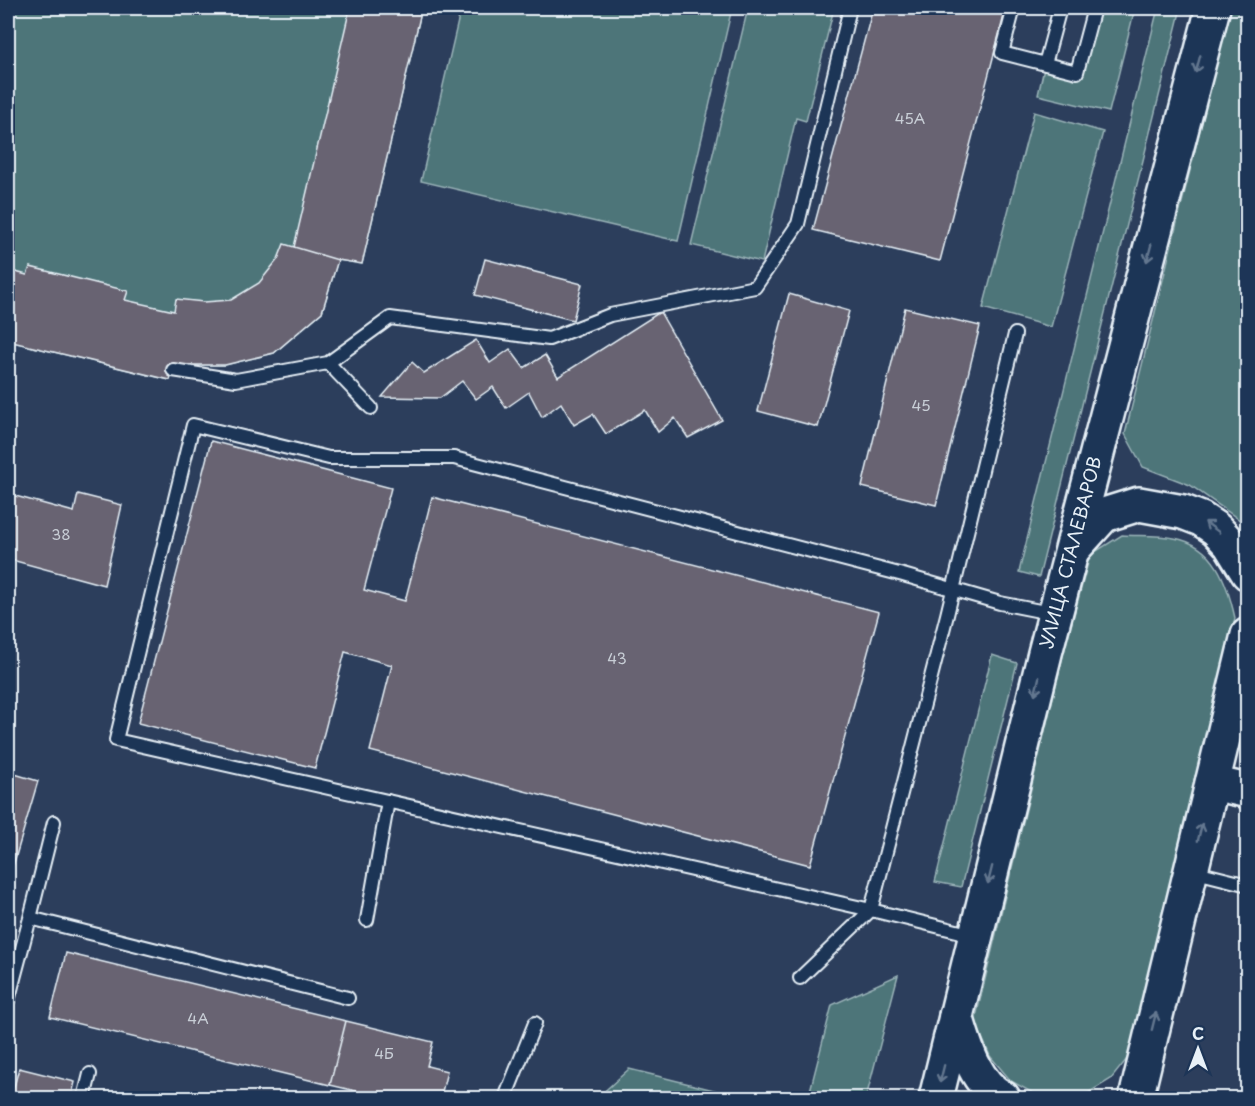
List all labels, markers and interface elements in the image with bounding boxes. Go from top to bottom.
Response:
one-way arrow [1192,54,1204,73]
house number: 45А [895,106,925,129]
one-way arrow [1142,243,1154,262]
house number: 45 [911,393,931,416]
street label: УЛИЦА СТАЛЕВАРОВ [1032,453,1108,651]
one-way arrow [1205,521,1221,534]
house number: 38 [51,522,71,545]
house number: 43 [607,646,627,669]
one-way arrow [1031,676,1043,695]
one-way arrow [1194,822,1206,841]
one-way arrow [984,865,996,884]
house number: 4А [187,1006,209,1029]
one-way arrow [1149,1012,1161,1031]
north arrow [1168,1019,1228,1079]
text: С [1192,1021,1204,1045]
house number: 4Б [374,1041,394,1064]
one-way arrow [935,1065,947,1084]

